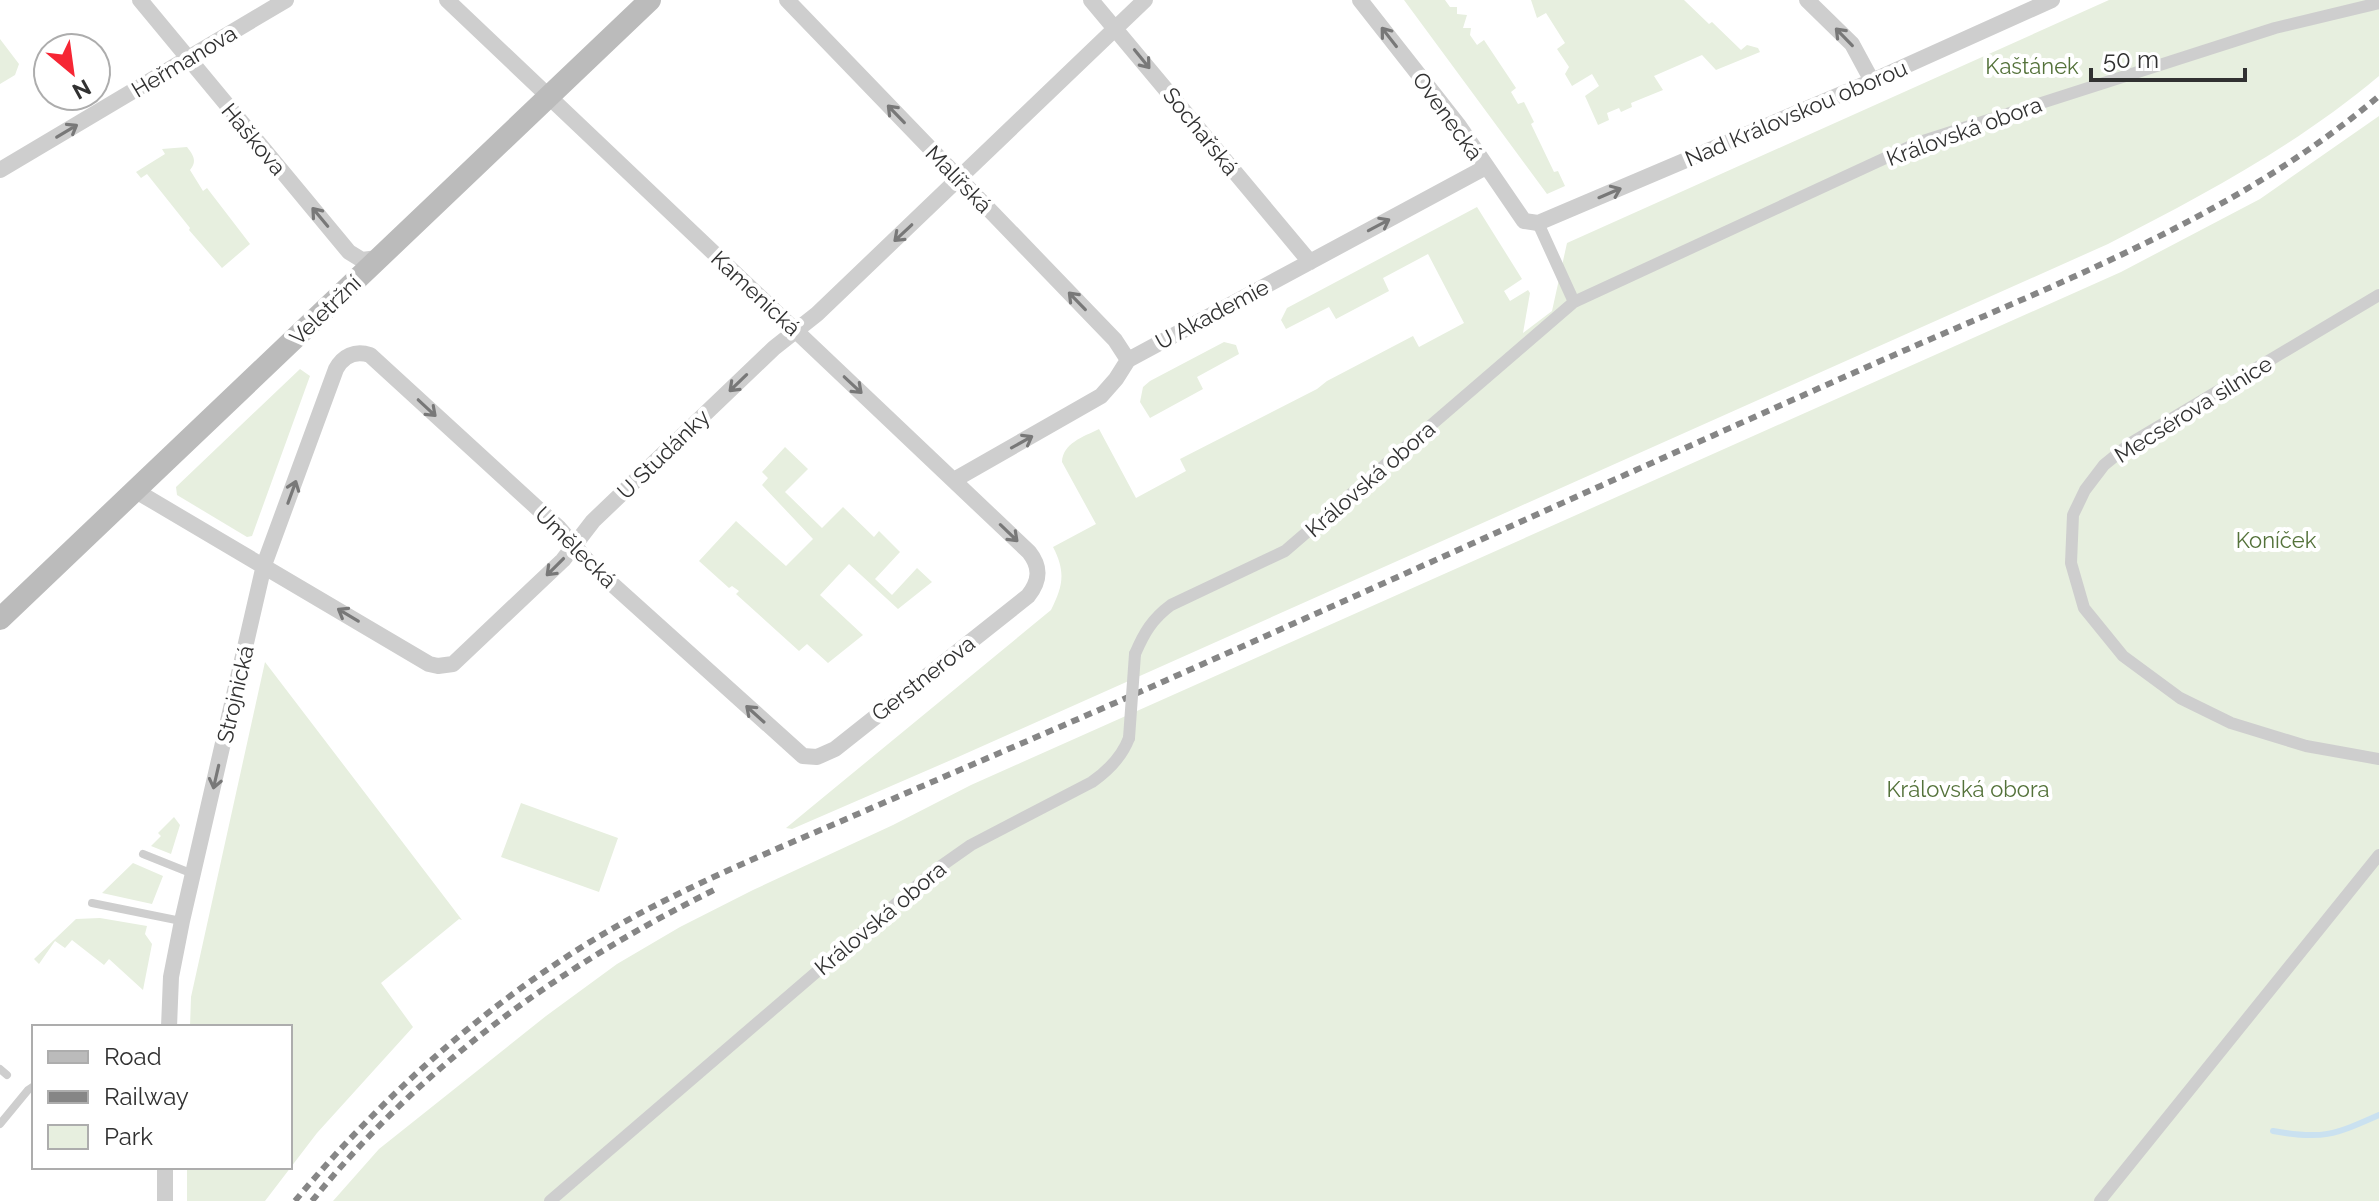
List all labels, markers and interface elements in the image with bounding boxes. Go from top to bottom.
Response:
street label: Heřmanova [127,20,241,102]
one-way arrow [1380,27,1397,48]
one-way arrow [1835,28,1854,47]
north arrow [32,32,112,112]
scale bar [2091,32,2245,82]
text: 50 m [2103,45,2159,74]
one-way arrow [1133,48,1151,69]
park label: Kaštánek [1985,53,2079,79]
street label: Nad Královskou oborou [1681,54,1911,172]
street label: Ovenecká [1407,67,1489,165]
text: N [68,74,95,105]
street label: Sochařská [1158,82,1244,180]
street label: Královská obora [1883,91,2045,171]
street label: Haškova [216,98,292,180]
one-way arrow [887,104,906,124]
one-way arrow [55,123,78,139]
street label: Malířská [921,140,997,218]
one-way arrow [1597,184,1622,199]
one-way arrow [311,207,329,227]
one-way arrow [1367,217,1390,233]
one-way arrow [894,223,913,242]
street label: Kamenická [706,245,806,341]
street label: Veletržní [284,270,366,350]
street label: U Akademie [1151,273,1273,355]
one-way arrow [1068,292,1087,311]
street label: Mecsérova silnice [2110,350,2277,468]
one-way arrow [728,373,748,392]
one-way arrow [843,375,863,394]
one-way arrow [417,398,437,416]
street label: U Studánky [612,404,714,504]
street label: Královská obora [1300,416,1440,542]
one-way arrow [1010,434,1033,450]
one-way arrow [286,480,300,505]
street label: Umělecká [530,501,622,593]
one-way arrow [999,523,1018,542]
park label: Koníček [2236,527,2317,553]
one-way arrow [546,557,565,576]
one-way arrow [337,607,360,623]
street label: Gerstnerova [866,630,980,726]
street label: Strojnická [211,643,259,745]
one-way arrow [745,706,765,724]
one-way arrow [208,764,223,790]
park label: Královská obora [1886,776,2050,802]
street label: Královská obora [809,856,951,980]
legend [32,1025,292,1169]
text: Road [104,1042,162,1071]
text: Railway [104,1082,189,1111]
text: Park [104,1122,153,1151]

